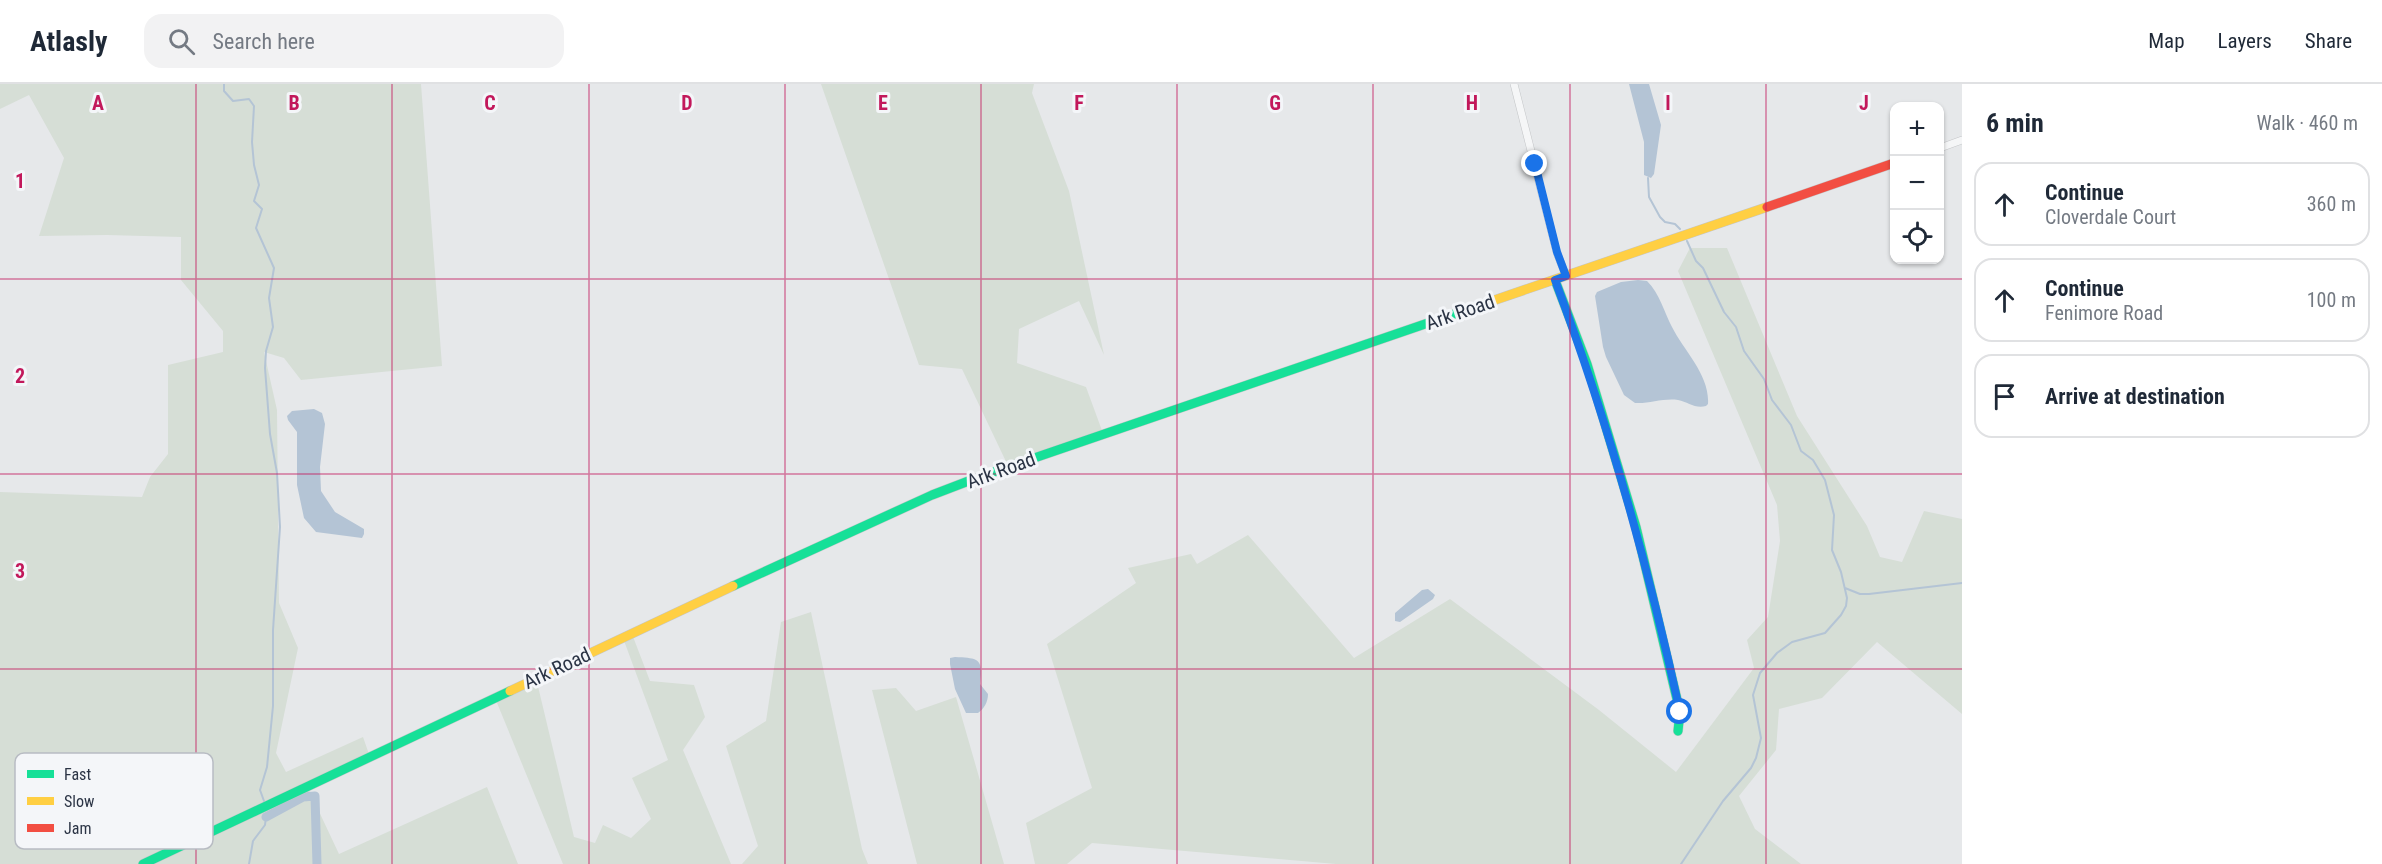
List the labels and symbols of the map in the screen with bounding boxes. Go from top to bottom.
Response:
text: A [92,91,104,115]
text: B [288,91,300,115]
text: C [484,91,496,115]
text: D [681,91,693,115]
text: E [878,91,888,115]
text: F [1074,91,1084,115]
text: G [1269,91,1281,115]
text: H [1466,91,1478,115]
text: I [1665,91,1671,115]
text: J [1859,91,1869,115]
route end [1521,150,1547,176]
text: 1 [15,169,25,193]
street label: Ark Road [1422,289,1498,335]
text: 2 [15,364,25,388]
street label: Ark Road [963,447,1039,493]
text: 3 [15,559,25,583]
street label: Ark Road [520,642,594,694]
route start [1666,698,1692,724]
legend [15,753,213,849]
text: Fast [64,765,91,784]
text: Slow [64,792,94,811]
text: Jam [64,819,91,838]

